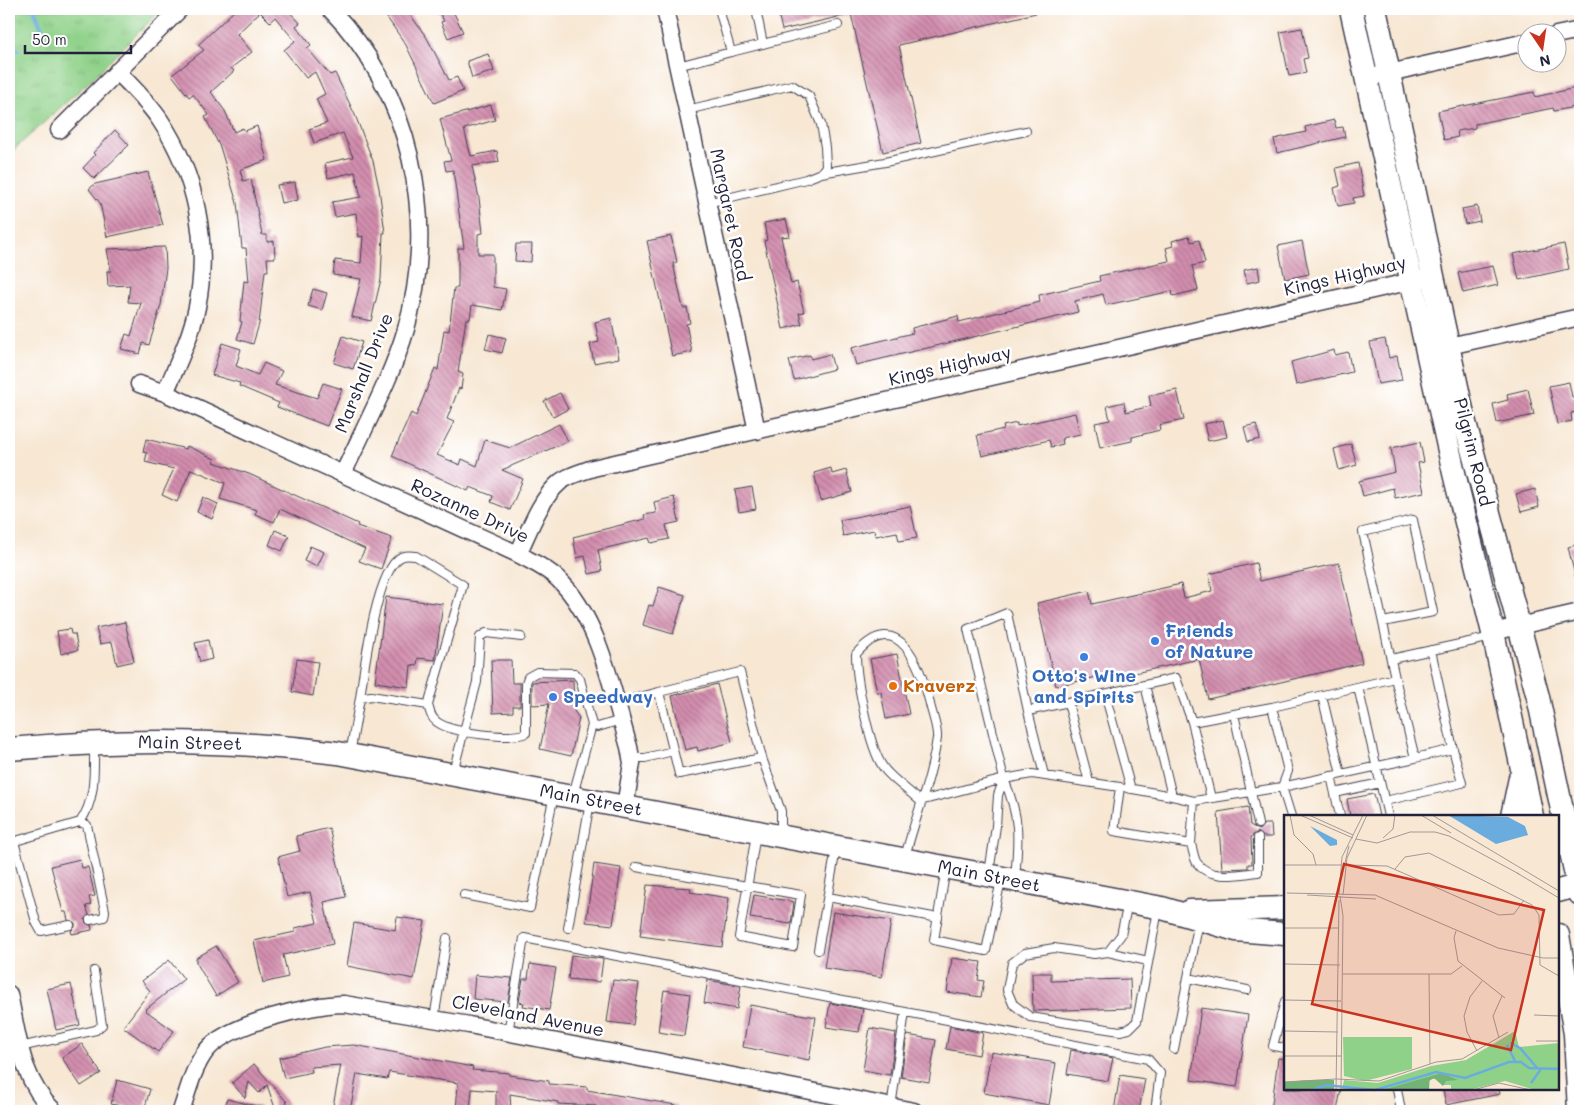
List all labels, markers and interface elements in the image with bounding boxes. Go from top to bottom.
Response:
scale bar [25,22,131,54]
north arrow [1516,22,1566,72]
text: 50 m [32,29,67,49]
text: N [1538,51,1552,72]
street label: Margaret Road [705,146,757,283]
street label: Kings Highway [1281,249,1408,301]
street label: Marshall Drive [328,309,398,436]
street label: Kings Highway [886,339,1013,391]
street label: Pilgrim Road [1449,395,1499,508]
street label: Rozanne Drive [407,472,533,548]
place label: Friends of Nature [1165,618,1254,663]
marker: Friends of Nature [1149,635,1161,647]
marker: Otto's Wine and Spirits [1078,651,1090,663]
place label: Otto's Wine and Spirits [1032,663,1136,708]
place label: Kraverz [903,673,975,697]
marker: Kraverz [887,680,899,692]
place label: Speedway [563,684,653,708]
marker: Speedway [547,691,559,703]
street label: Main Street [138,729,242,755]
street label: Main Street [538,777,645,821]
inset map [1284,815,1559,1090]
street label: Main Street [936,853,1043,897]
street label: Cleveland Avenue [450,989,606,1042]

